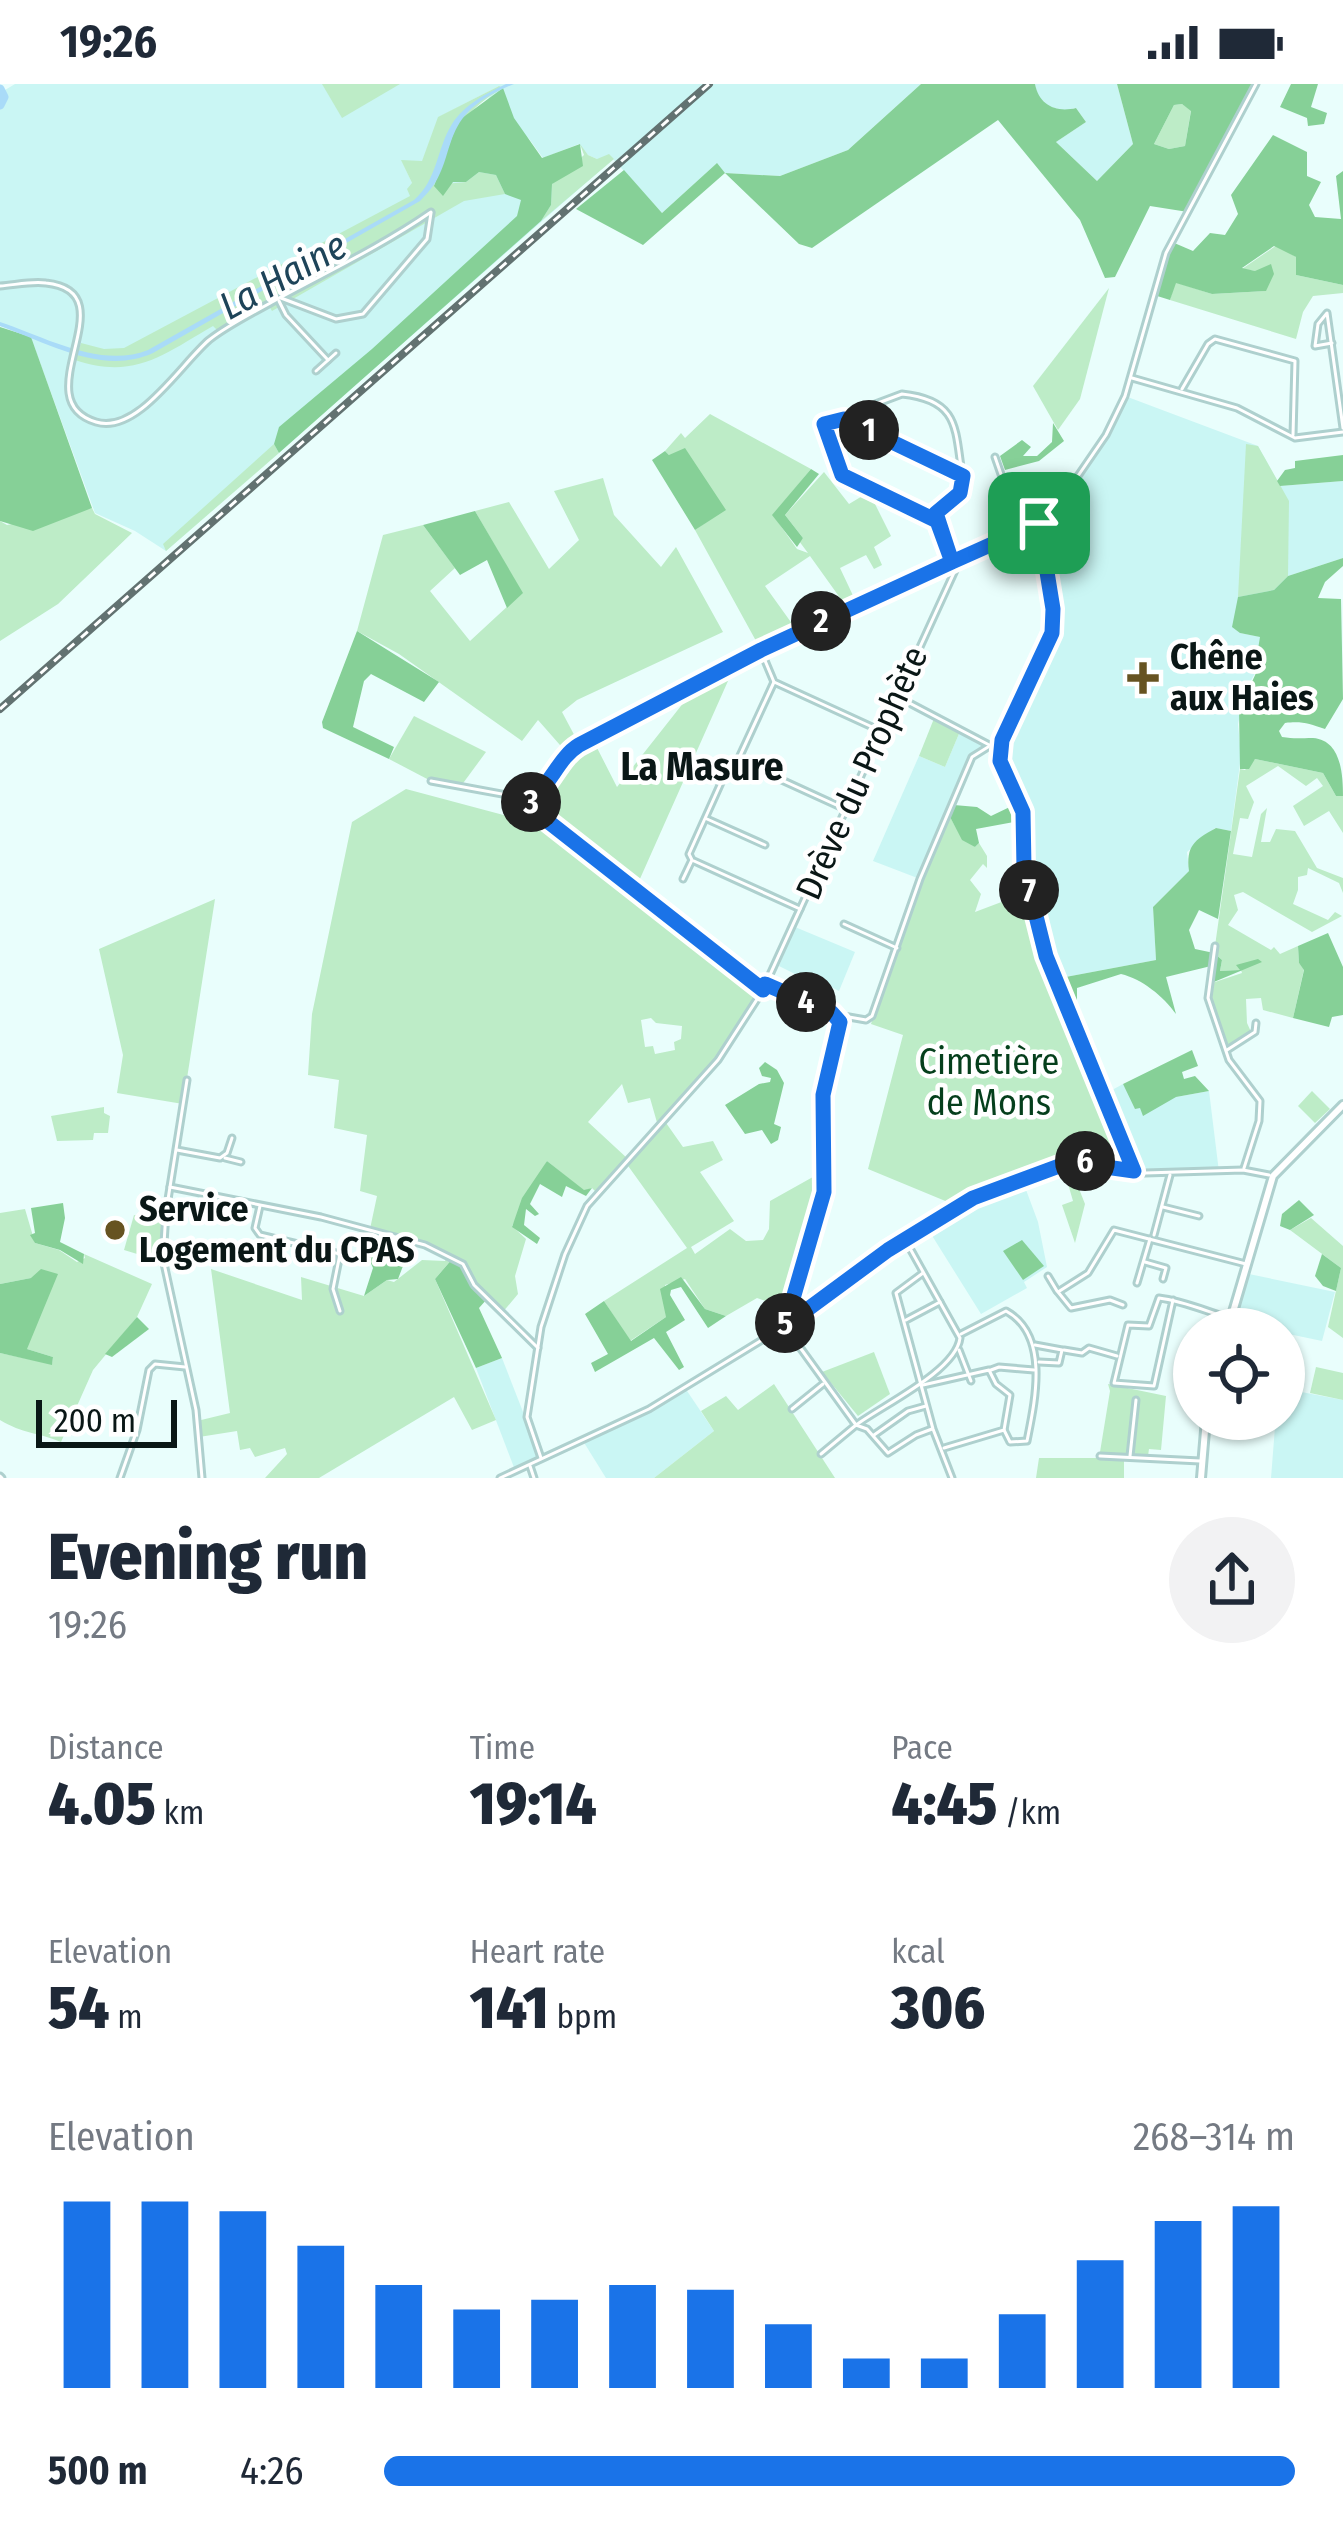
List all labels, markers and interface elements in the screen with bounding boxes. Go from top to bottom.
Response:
text: 19:26 [60,15,157,69]
water label: La Haine [211,222,355,330]
pin: 1 [839,400,899,460]
text: 1 [862,410,876,450]
pin [988,472,1090,574]
icon: arrive [1006,490,1072,556]
pin: 2 [791,591,851,651]
text: 2 [813,601,829,641]
place label: Chêne aux Haies [1170,635,1314,720]
street label: Drève du Prophète [787,640,937,906]
marker: Chêne aux Haies [1127,662,1159,694]
district label: La Masure [621,744,783,790]
pin: 3 [501,772,561,832]
text: 3 [523,782,539,822]
pin: 7 [999,860,1059,920]
text: 7 [1022,870,1036,910]
pin: 4 [776,972,836,1032]
text: 4 [798,982,814,1022]
park label: Cimetière de Mons [919,1040,1059,1125]
pin: 6 [1055,1131,1115,1191]
text: 6 [1076,1141,1094,1181]
place label: Service Logement du CPAS [139,1187,415,1272]
marker: Service Logement du CPAS [102,1217,128,1243]
pin: 5 [755,1293,815,1353]
text: 5 [777,1303,793,1343]
map controls [1173,1308,1305,1440]
button: locate [1173,1308,1305,1440]
scale bar [36,1394,177,1447]
text: 200 m [54,1401,136,1441]
text: Evening run [48,1517,368,1596]
button: share [1169,1517,1295,1643]
text: 19:26 [48,1602,127,1648]
text: Distance [48,1728,164,1768]
text: Time [470,1728,535,1768]
text: Pace [891,1728,953,1768]
text: 4.05 [48,1768,156,1840]
text: 19:14 [470,1768,597,1840]
text: 4:45 [891,1768,997,1840]
text: km [156,1793,204,1833]
text: /km [997,1793,1061,1833]
text: Elevation [48,1932,172,1972]
text: Heart rate [470,1932,605,1972]
text: kcal [891,1932,945,1972]
text: 54 [48,1972,110,2044]
text: 141 [470,1972,549,2044]
text: 306 [891,1972,985,2044]
text: m [110,1997,143,2037]
text: bpm [549,1997,617,2037]
text: Elevation [48,2114,195,2160]
text: 268–314 m [1133,2114,1295,2160]
text: 500 m [48,2448,148,2494]
text: 4:26 [240,2448,304,2494]

